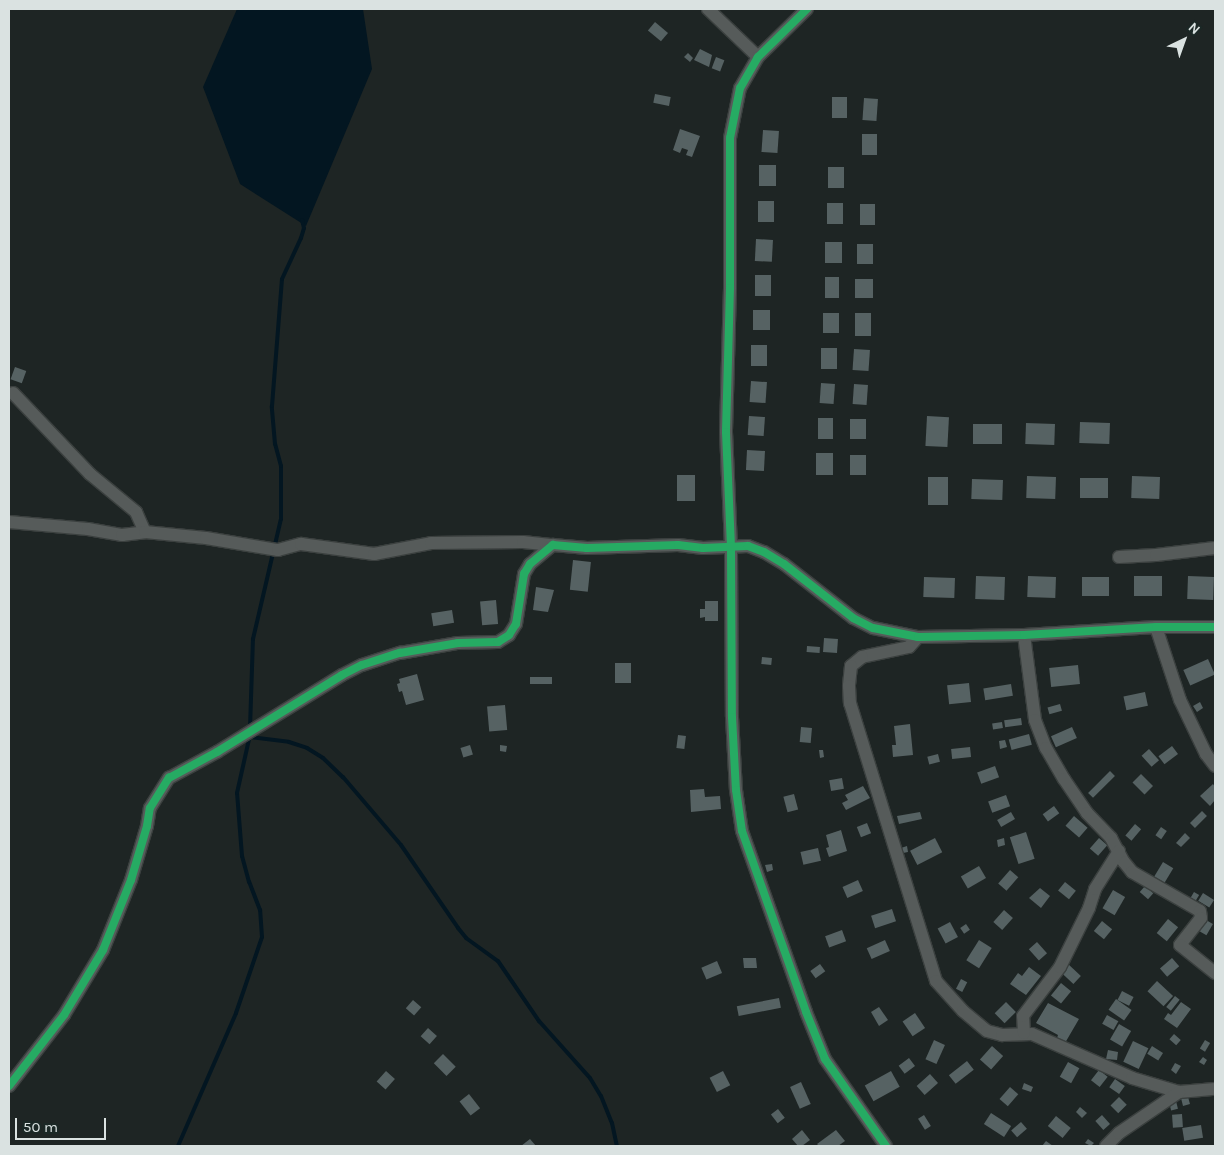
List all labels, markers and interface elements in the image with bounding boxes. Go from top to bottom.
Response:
north arrow [1159,15,1209,65]
text: N [1185,19,1204,38]
scale bar [18,1108,109,1140]
text: 50 m [23,1118,58,1136]

